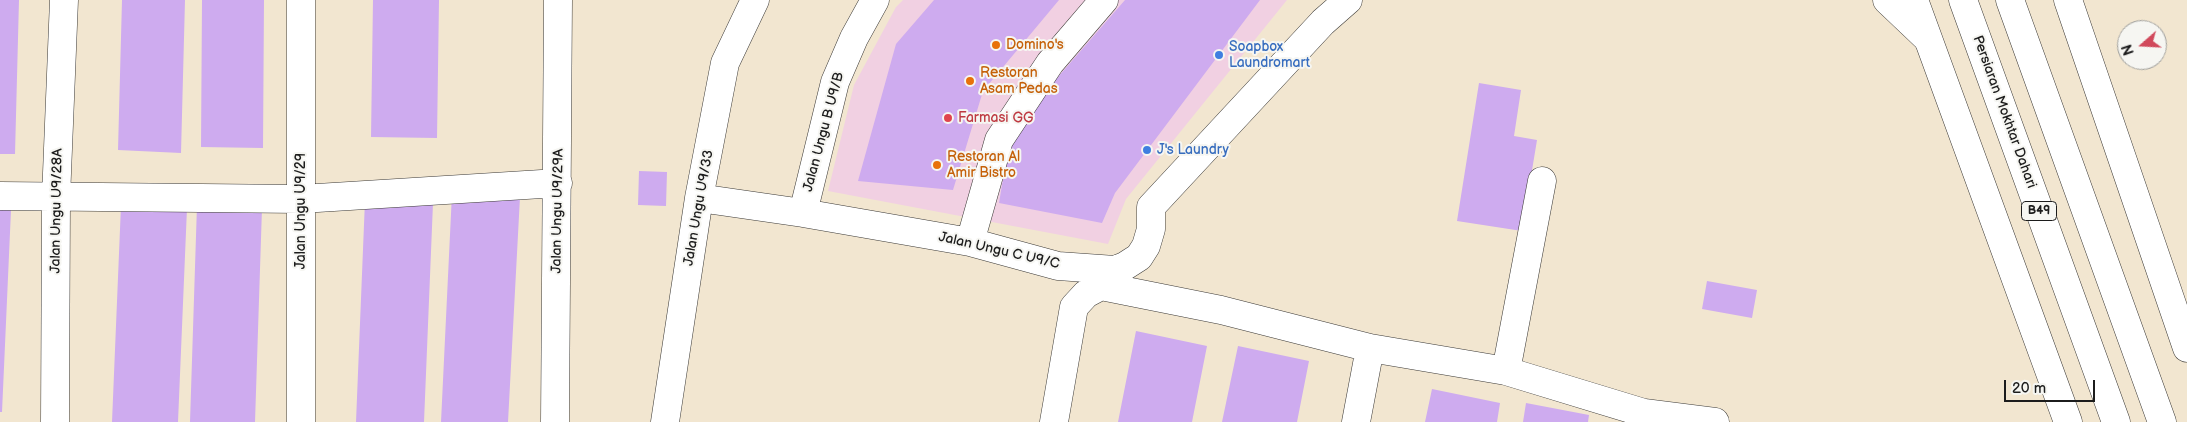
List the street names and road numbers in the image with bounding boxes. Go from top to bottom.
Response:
street label: Persiaran Mokhtar Dahari [1969,33,2039,191]
street label: Jalan Ungu B U9/B [800,70,848,194]
street label: Jalan Ungu U9/28A [48,148,66,274]
street label: Jalan Ungu U9/29A [549,148,567,274]
street label: Jalan Ungu U9/33 [681,149,717,267]
street label: Jalan Ungu U9/29 [293,153,309,269]
road number: B49 [2022,202,2056,220]
street label: Jalan Ungu C U9/C [937,229,1061,273]

